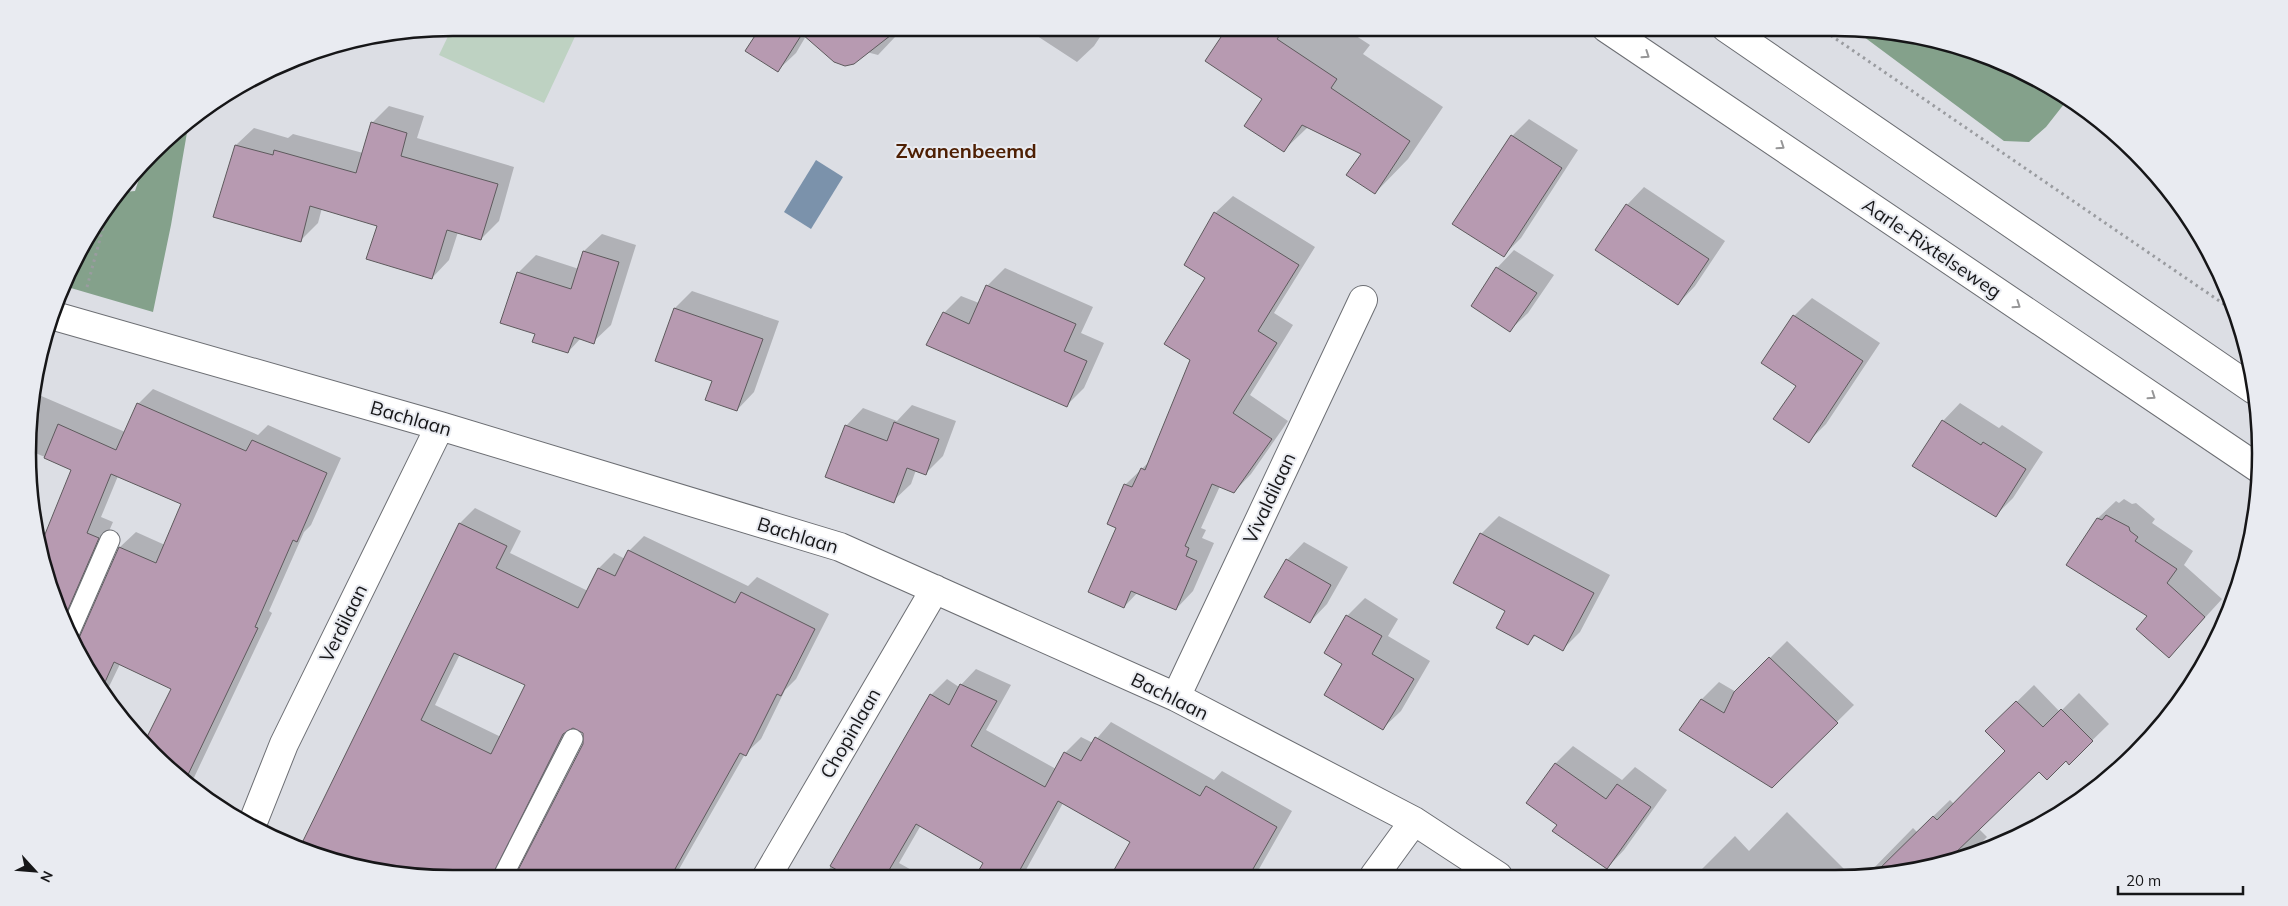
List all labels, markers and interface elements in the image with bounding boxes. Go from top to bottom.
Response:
one-way arrow [1640,49,1650,58]
district label: Zwanenbeemd [895,138,1037,163]
one-way arrow [1775,140,1785,149]
street label: Aarle-Rixtelseweg [1858,193,2006,303]
one-way arrow [2011,299,2021,308]
one-way arrow [2146,390,2156,399]
street label: Bachlaan [368,395,454,441]
street label: Vivaldilaan [1237,449,1301,547]
street label: Bachlaan [755,511,841,559]
street label: Verdilaan [314,580,372,666]
street label: Bachlaan [1127,667,1213,725]
street label: Chopinlaan [814,683,886,783]
north arrow [10,846,60,896]
scale bar [2118,864,2243,896]
text: N [36,868,57,885]
text: 20 m [2126,871,2161,890]

